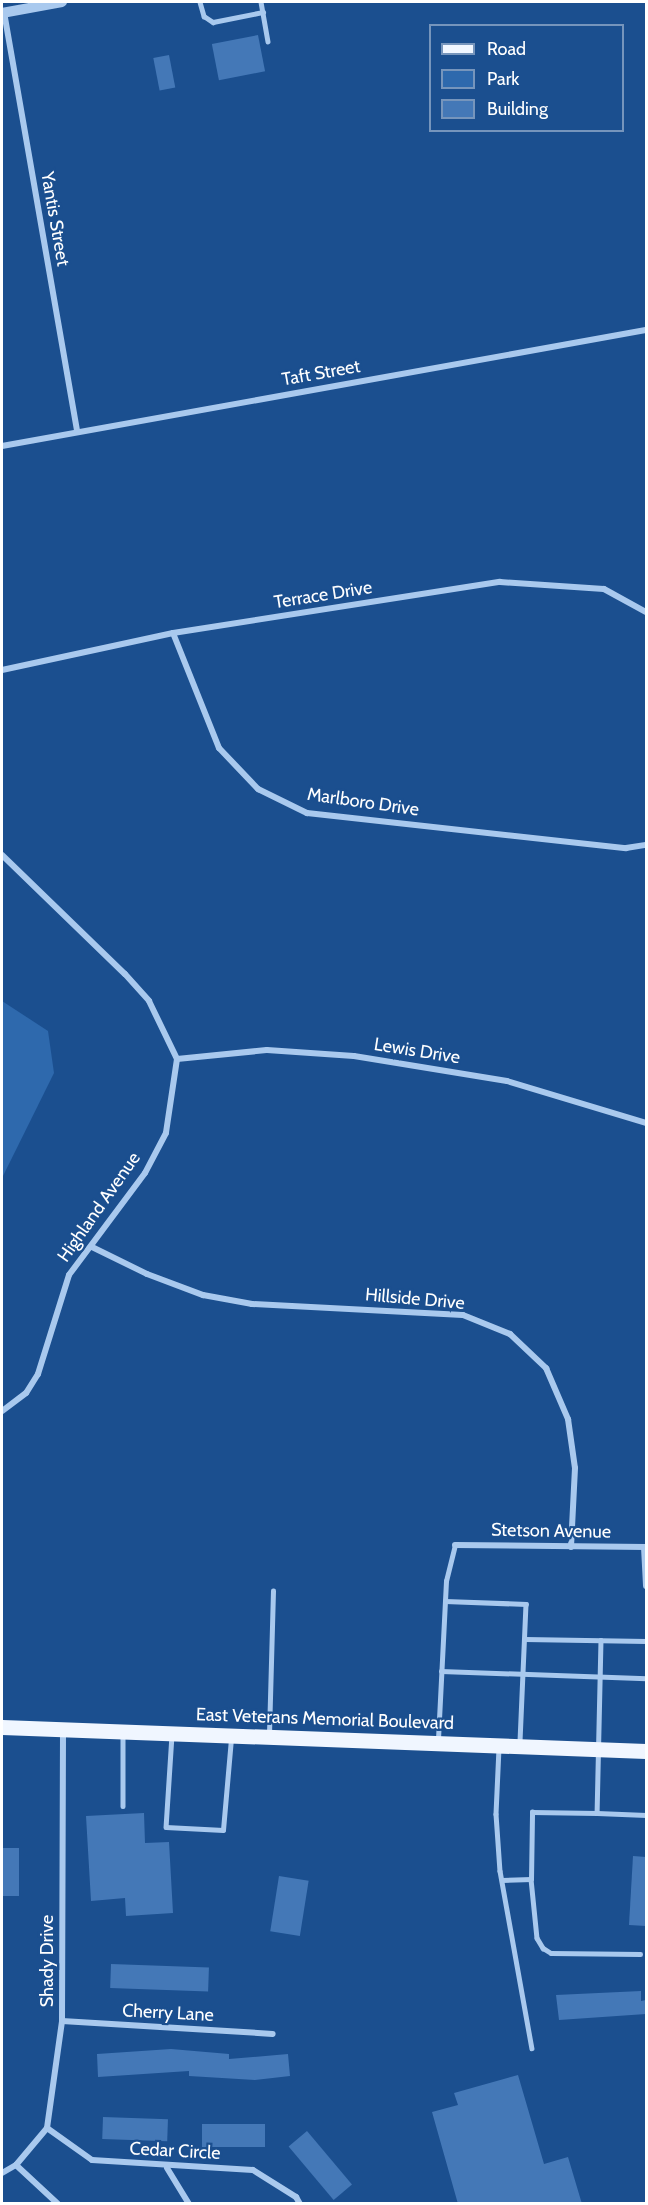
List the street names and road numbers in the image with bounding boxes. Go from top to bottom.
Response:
street label: Yantis Street [36,170,74,268]
street label: Taft Street [280,355,362,391]
street label: Terrace Drive [272,577,374,613]
street label: Marlboro Drive [306,783,420,821]
street label: Lewis Drive [372,1034,462,1068]
street label: Highland Avenue [53,1148,145,1266]
street label: Hillside Drive [364,1284,466,1314]
street label: Stetson Avenue [491,1519,611,1543]
street label: East Veterans Memorial Boulevard [196,1704,454,1734]
street label: Shady Drive [36,1915,58,2007]
street label: Cherry Lane [122,2000,214,2026]
street label: Cedar Circle [129,2138,221,2164]

